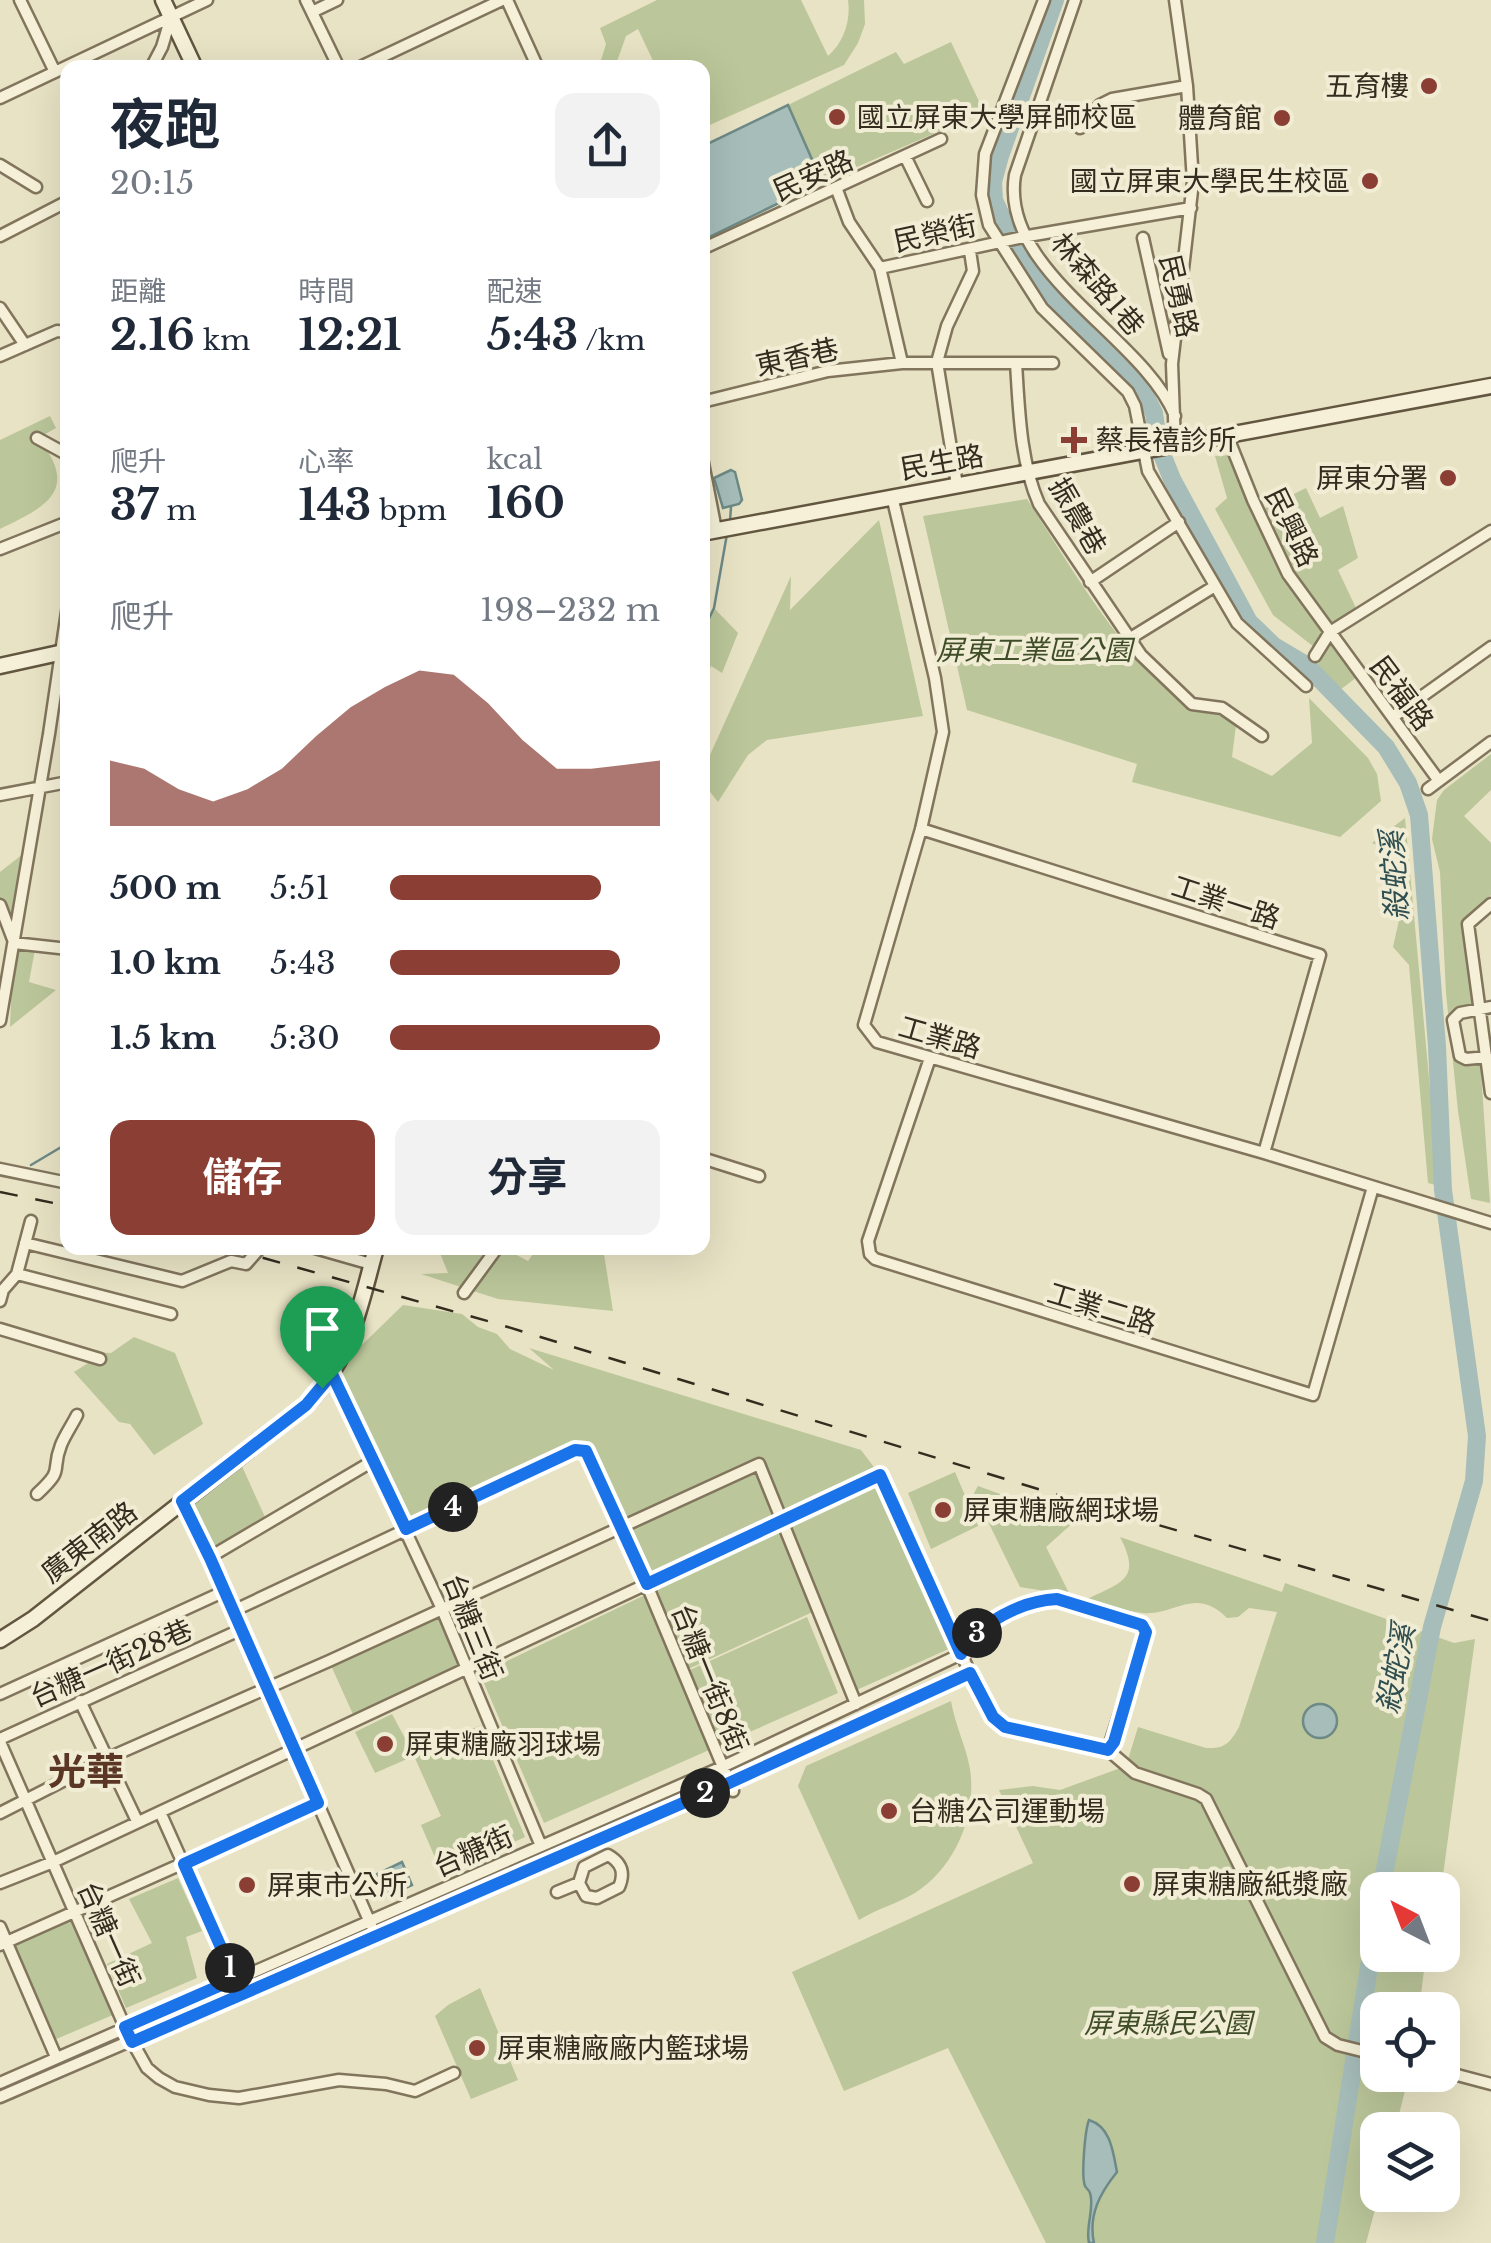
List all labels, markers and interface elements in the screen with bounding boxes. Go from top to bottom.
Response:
place label: 五育樓 [1325,69,1409,104]
marker: 五育樓 [1418,75,1440,97]
text: 夜跑 [110,91,220,159]
button: share [555,93,660,198]
place label: 國立屏東大學屏師校區 [857,100,1137,135]
place label: 體育館 [1178,101,1262,136]
marker: 國立屏東大學屏師校區 [826,106,848,128]
marker: 體育館 [1271,107,1293,129]
street label: 民安路 [768,142,859,209]
text: 20:15 [110,163,194,203]
place label: 國立屏東大學民生校區 [1070,164,1350,199]
marker: 國立屏東大學民生校區 [1359,170,1381,192]
street label: 民榮街 [890,208,980,259]
street label: 林森路1巷 [1044,226,1152,343]
street label: 民勇路 [1152,251,1205,341]
text: 距離 [110,274,166,309]
text: 時間 [298,274,354,309]
text: 配速 [487,274,543,309]
text: 2.16 [110,309,195,361]
text: 12:21 [298,309,402,361]
text: 5:43 [487,309,578,361]
text: km [195,323,250,358]
text: /km [578,323,645,358]
street label: 東香巷 [752,332,842,383]
place label: 蔡長禧診所 [1096,423,1236,458]
marker: 蔡長禧診所 [1061,427,1087,453]
street label: 民生路 [898,438,986,487]
text: kcal [487,442,543,477]
text: 爬升 [110,444,166,479]
text: 心率 [298,444,354,479]
place label: 屏東分署 [1316,461,1428,496]
marker: 屏東分署 [1437,467,1459,489]
street label: 振農巷 [1041,471,1114,561]
text: 160 [487,477,565,529]
text: 37 [110,479,158,531]
text: 143 [298,479,371,531]
street label: 民興路 [1257,482,1326,573]
text: m [158,493,197,528]
text: bpm [371,493,447,528]
text: 198–232 m [480,590,660,630]
text: 爬升 [110,596,174,636]
park label: 屏東工業區公園 [936,633,1136,668]
street label: 民福路 [1362,649,1441,737]
water label: 殺蛇溪 [1373,826,1416,922]
text: 500 m [110,868,221,908]
text: 5:51 [270,868,330,908]
street label: 工業一路 [1167,869,1285,936]
text: 1.0 km [110,943,221,983]
text: 5:43 [270,943,336,983]
street label: 工業路 [895,1009,985,1066]
text: 1.5 km [110,1018,216,1058]
text: 5:30 [270,1018,340,1058]
button: 儲存 [110,1120,375,1235]
button: 分享 [395,1120,660,1235]
street label: 工業二路 [1043,1275,1161,1342]
pin [280,1286,365,1389]
icon: arrive [295,1301,350,1356]
pin: 4 [428,1482,478,1532]
text: 4 [444,1489,462,1524]
place label: 屏東糖廠網球場 [963,1493,1159,1528]
street label: 廣東南路 [34,1494,144,1591]
marker: 屏東糖廠網球場 [932,1499,954,1521]
street label: 台糖三街 [435,1569,510,1686]
street label: 台糖一街8街 [664,1599,755,1758]
pin: 3 [952,1608,1002,1658]
street label: 台糖一街28巷 [25,1612,198,1715]
text: 3 [968,1615,986,1650]
water label: 殺蛇溪 [1369,1617,1423,1717]
place label: 屏東糖廠羽球場 [405,1727,601,1762]
marker: 屏東糖廠羽球場 [374,1733,396,1755]
district label: 光華 [48,1748,124,1795]
pin: 2 [680,1768,730,1818]
text: 2 [696,1775,714,1810]
place label: 台糖公司運動場 [909,1794,1105,1829]
marker: 台糖公司運動場 [878,1800,900,1822]
street label: 台糖街 [428,1818,519,1885]
place label: 屏東糖廠紙漿廠 [1152,1867,1348,1902]
place label: 屏東市公所 [267,1868,407,1903]
north arrow [1360,1872,1460,1972]
map controls [1360,1872,1460,2212]
marker: 屏東糖廠紙漿廠 [1121,1873,1143,1895]
marker: 屏東市公所 [236,1874,258,1896]
street label: 台糖一街 [70,1876,147,1992]
pin: 1 [205,1943,255,1993]
text: 1 [224,1950,236,1985]
button: locate [1360,1992,1460,2092]
park label: 屏東縣民公園 [1084,2006,1256,2041]
place label: 屏東糖廠廠内籃球場 [497,2031,749,2066]
marker: 屏東糖廠廠内籃球場 [466,2037,488,2059]
button: layers [1360,2112,1460,2212]

